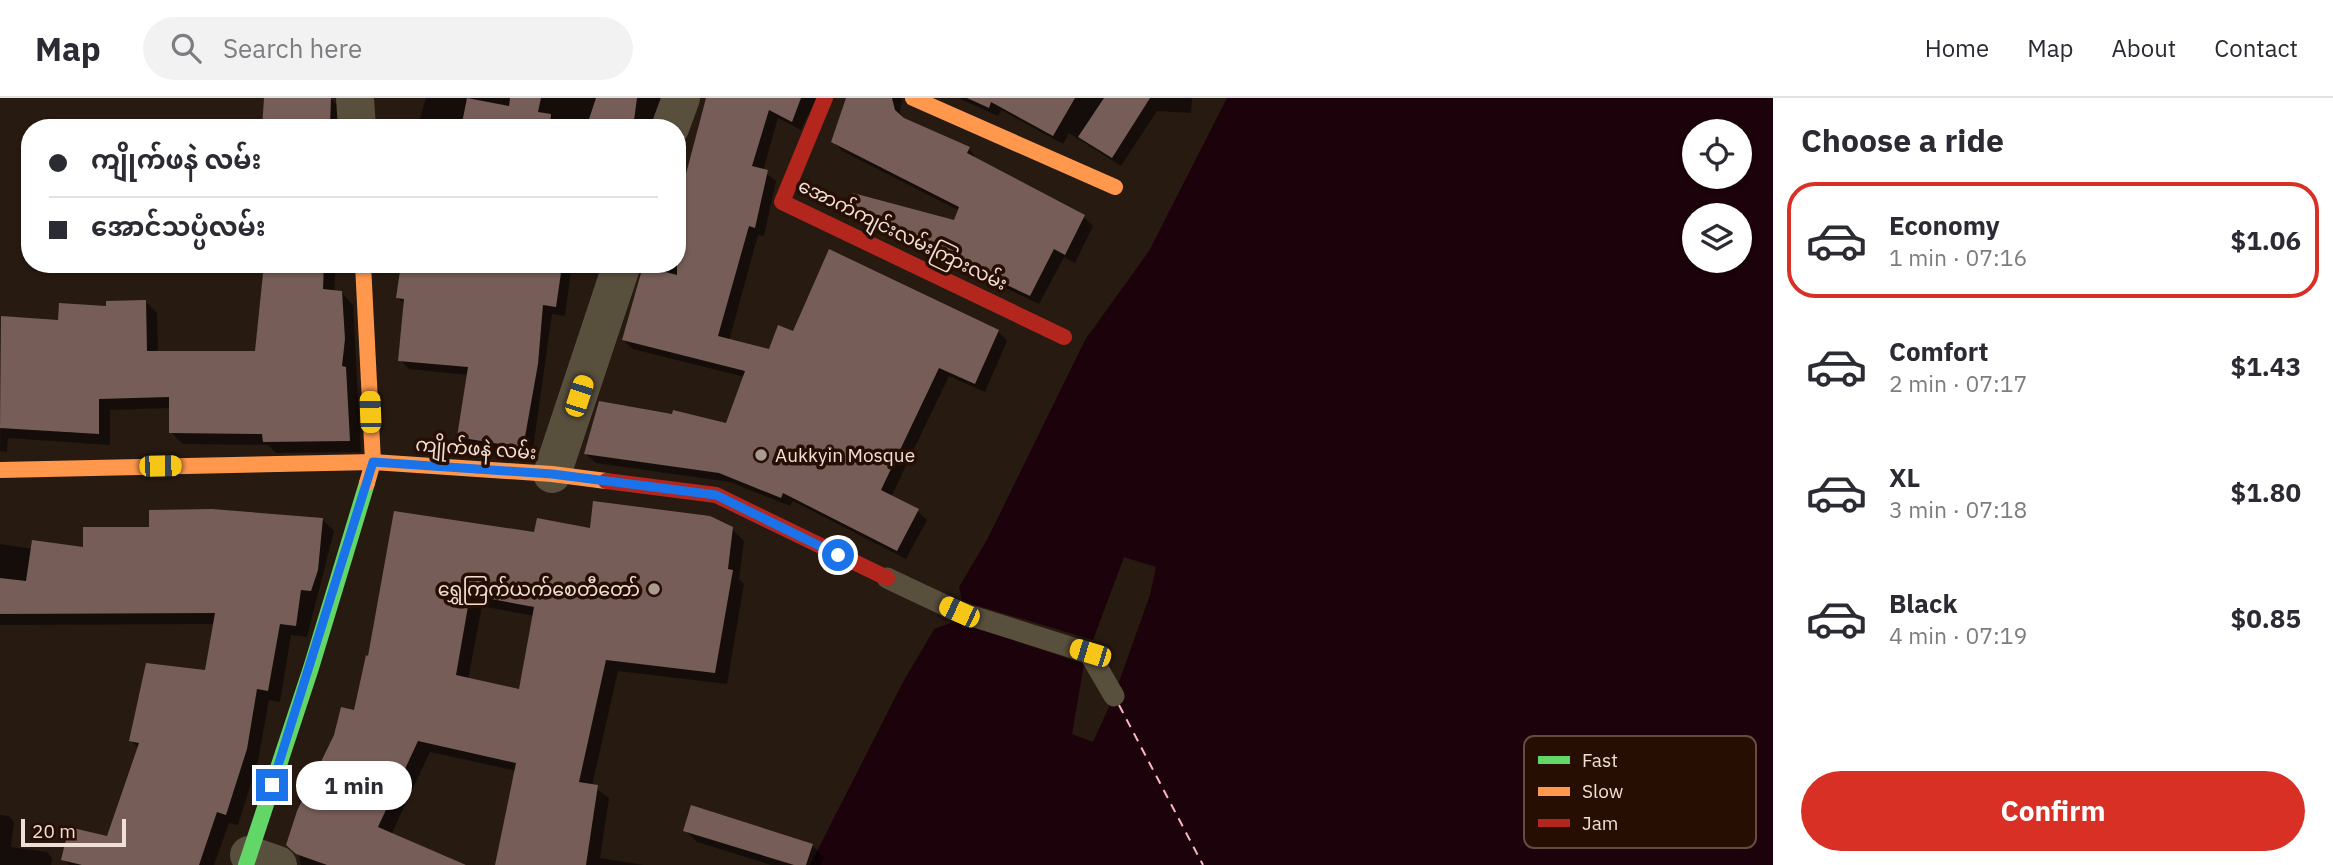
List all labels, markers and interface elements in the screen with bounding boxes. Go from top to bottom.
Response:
search box [143,17,633,80]
text: Map [35,27,101,70]
icon: search [167,29,205,67]
text: Search here [223,31,362,65]
text: Home [1925,32,1989,64]
text: Map [2027,32,2073,64]
text: About [2111,32,2176,64]
text: Contact [2214,32,2298,64]
map controls [1682,119,1752,273]
button: locate [1682,119,1752,189]
text: Choose a ride [1801,119,2004,161]
text: ကျိုက်ဖနဲ လမ်း [91,142,261,176]
street label: အောက်ကျင်းလမ်းကြားလမ်း [793,171,1012,299]
button: layers [1682,203,1752,273]
text: Economy [1889,208,2000,242]
text: အောင်သပ္ပံလမ်း [91,209,266,243]
icon: car [1805,209,1868,272]
text: $1.06 [2231,223,2301,257]
text: 1 min · 07:16 [1889,242,2027,272]
text: Comfort [1889,334,1988,368]
icon: car [1805,335,1868,398]
text: $1.43 [2231,349,2301,383]
text: 2 min · 07:17 [1889,368,2027,398]
car [563,373,596,419]
car [359,391,382,433]
street label: ကျိုက်ဖနဲ လမ်း [414,430,538,468]
place label: Aukkyin Mosque [775,443,915,467]
marker: Aukkyin Mosque [753,447,769,463]
car [139,455,182,477]
text: XL [1889,460,1920,494]
icon: car [1805,461,1868,524]
text: $1.80 [2231,475,2301,509]
text: 3 min · 07:18 [1889,494,2027,524]
route start [822,539,854,571]
place label: ရွှေကြက်ယက်စေတီတော် [438,575,640,605]
marker: ရွှေကြက်ယက်စေတီတော် [646,581,662,597]
text: Black [1889,586,1957,620]
icon: car [1805,587,1868,650]
car [936,594,983,630]
text: $0.85 [2231,601,2301,635]
text: 4 min · 07:19 [1889,620,2027,650]
car [1067,637,1114,669]
legend [1524,736,1756,848]
text: Fast [1582,748,1618,772]
callout: 1 min [296,760,412,810]
route end [256,769,288,801]
text: 1 min [324,770,384,800]
button: Confirm [1801,771,2305,851]
text: Slow [1582,779,1623,803]
text: Jam [1582,811,1618,835]
scale bar [21,816,126,848]
text: 20 m [32,819,76,843]

